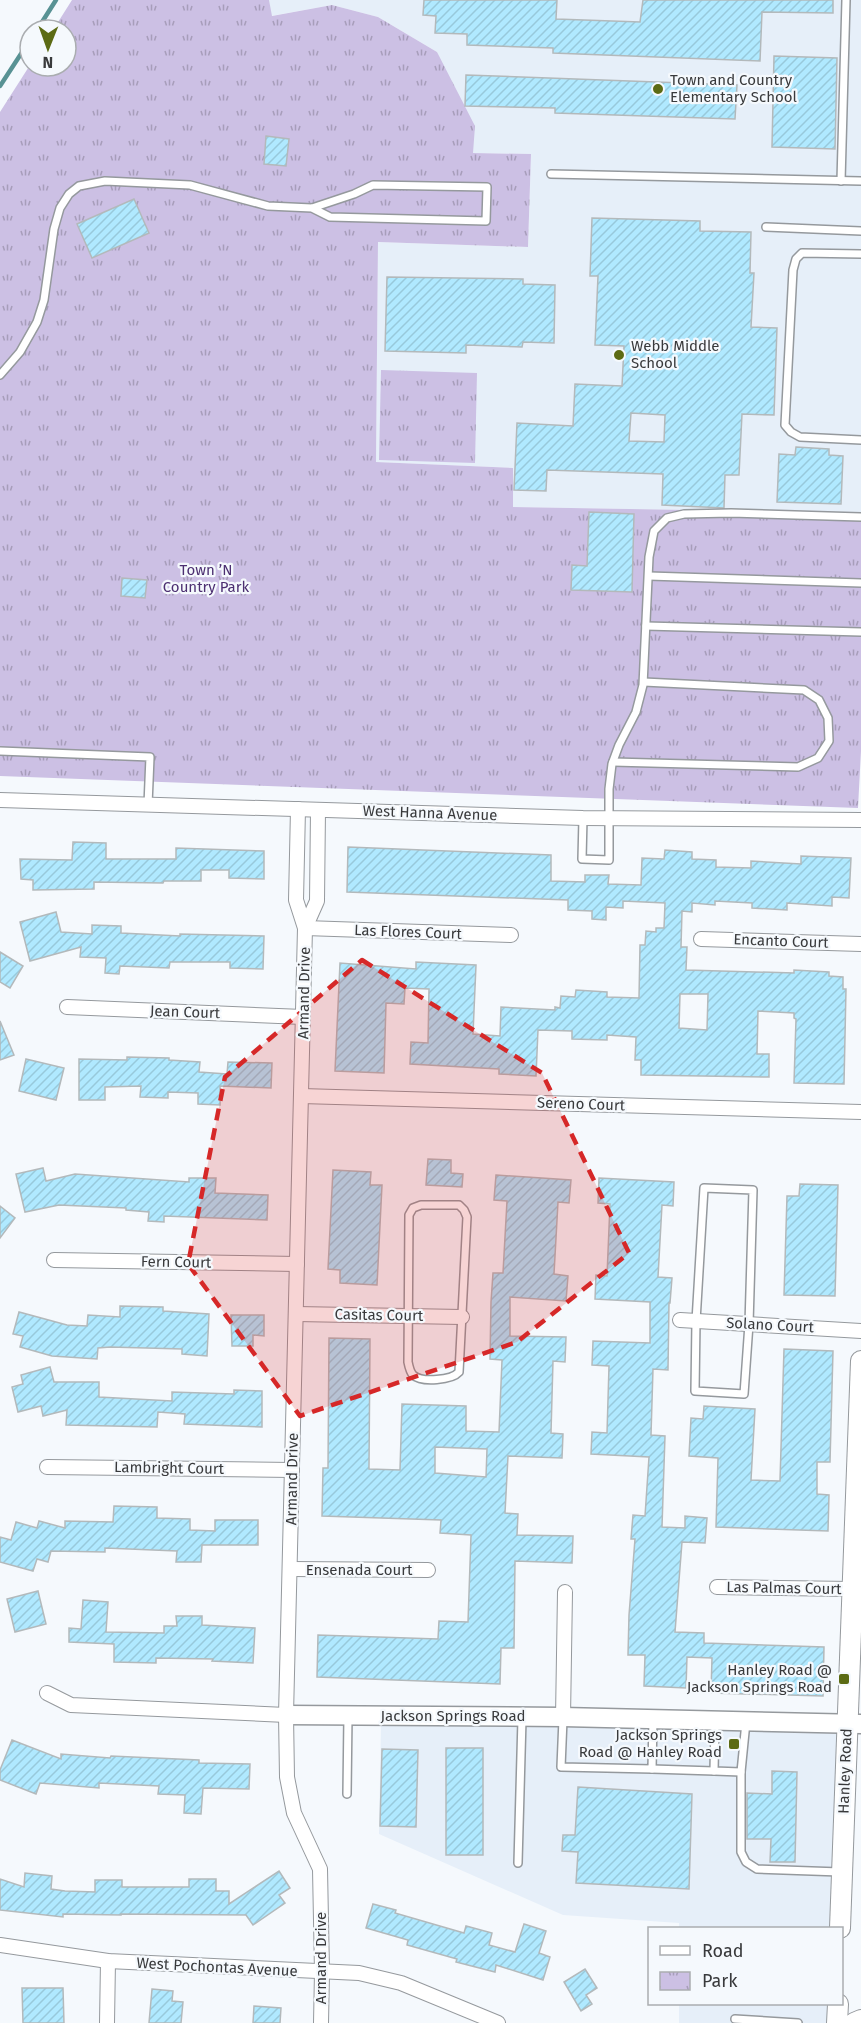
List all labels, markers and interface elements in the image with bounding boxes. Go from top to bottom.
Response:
north arrow [18,18,78,78]
text: N [42,53,53,72]
place label: Town and Country Elementary School [670,71,798,106]
marker: Town and Country Elementary School [651,82,665,96]
place label: Webb Middle School [631,337,720,372]
marker: Webb Middle School [612,348,626,362]
park label: Town ’N Country Park [163,561,250,596]
street label: West Hanna Avenue [362,802,498,824]
street label: Las Flores Court [354,921,463,943]
street label: Encanto Court [733,930,830,952]
street label: Armand Drive [294,947,314,1039]
street label: Jean Court [150,1002,221,1022]
street label: Sereno Court [537,1093,626,1115]
street label: Fern Court [141,1252,212,1272]
street label: Casitas Court [335,1305,424,1325]
street label: Solano Court [726,1314,815,1336]
street label: Armand Drive [282,1433,302,1525]
street label: Lambright Court [114,1458,225,1478]
street label: Ensenada Court [306,1561,413,1579]
street label: Las Palmas Court [726,1578,842,1598]
place label: Hanley Road @ Jackson Springs Road [687,1661,832,1696]
marker: Hanley Road @ Jackson Springs Road [837,1672,851,1686]
street label: Jackson Springs Road [380,1707,526,1725]
place label: Jackson Springs Road @ Hanley Road [579,1726,722,1761]
street label: Hanley Road [835,1728,855,1814]
marker: Jackson Springs Road @ Hanley Road [727,1737,741,1751]
street label: Armand Drive [312,1912,330,2004]
legend [648,1927,843,2005]
text: Road [702,1940,744,1962]
street label: West Pochontas Avenue [136,1954,298,1980]
text: Park [702,1970,738,1992]

